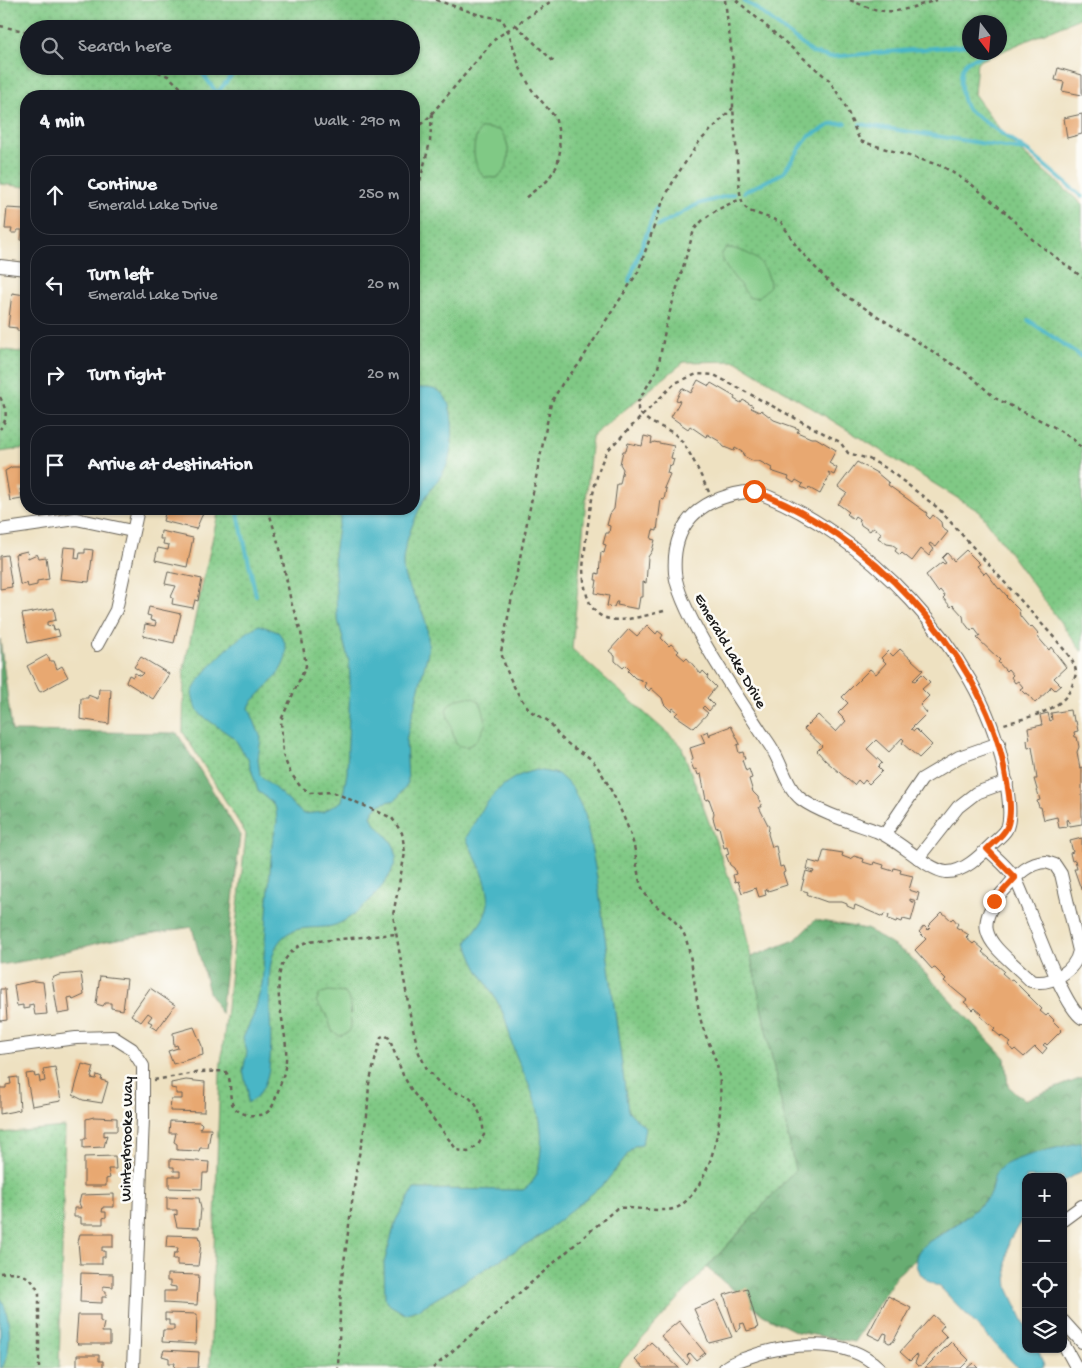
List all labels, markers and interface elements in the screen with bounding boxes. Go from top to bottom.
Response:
north arrow [962,15,1007,60]
search box [20,20,420,75]
icon: search [38,34,66,62]
text: Search here [78,36,172,59]
text: 4 min [40,110,84,135]
text: Walk · 290 m [314,113,400,132]
text: Continue [88,174,157,197]
icon: ahead [41,181,69,209]
text: 250 m [359,186,399,205]
text: Emerald Lake Drive [88,197,218,216]
text: Turn left [88,264,152,287]
icon: left [41,271,69,299]
text: 20 m [367,276,399,295]
text: Emerald Lake Drive [88,287,218,306]
icon: right [41,361,69,389]
text: Turn right [88,364,164,387]
text: 20 m [367,366,399,385]
icon: arrive [41,451,69,479]
text: Arrive at destination [88,454,252,477]
route start [743,480,766,503]
street label: Emerald Lake Drive [688,591,770,713]
route end [983,890,1006,913]
street label: Winterbrooke Way [118,1076,139,1202]
map controls [1022,1173,1067,1353]
button: + [1022,1173,1067,1218]
button: − [1022,1218,1067,1263]
button: locate [1022,1263,1067,1308]
button: layers [1022,1308,1067,1353]

